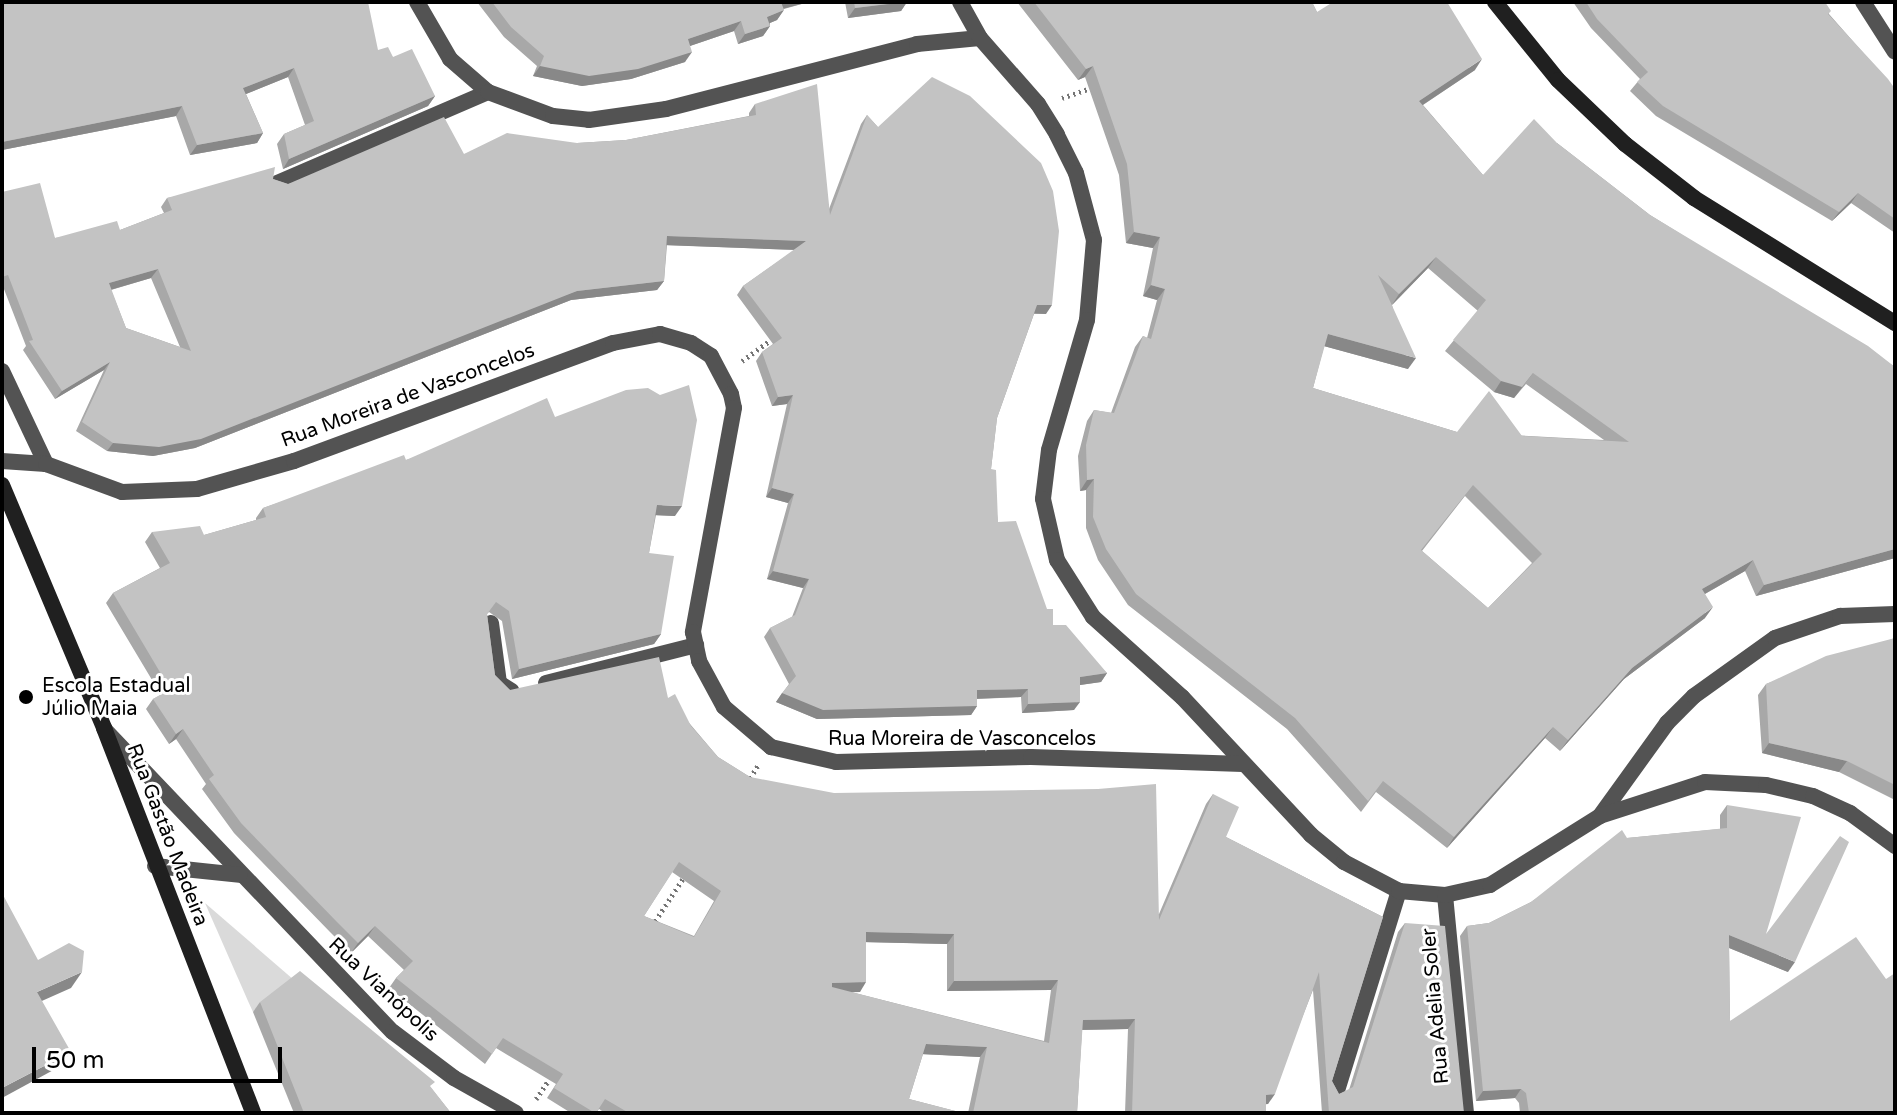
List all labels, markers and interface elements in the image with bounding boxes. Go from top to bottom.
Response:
street label: Rua Moreira de Vasconcelos [278,339,538,453]
place label: Escola Estadual Júlio Maia [42,674,190,721]
marker: Escola Estadual Júlio Maia [17,688,35,706]
street label: Rua Moreira de Vasconcelos [828,727,1096,751]
street label: Rua Gastão Madeira [121,740,213,930]
street label: Rua Adelia Soler [1417,927,1455,1085]
street label: Rua Vianópolis [323,933,443,1047]
scale bar [36,1031,286,1081]
text: 50 m [46,1046,104,1075]

